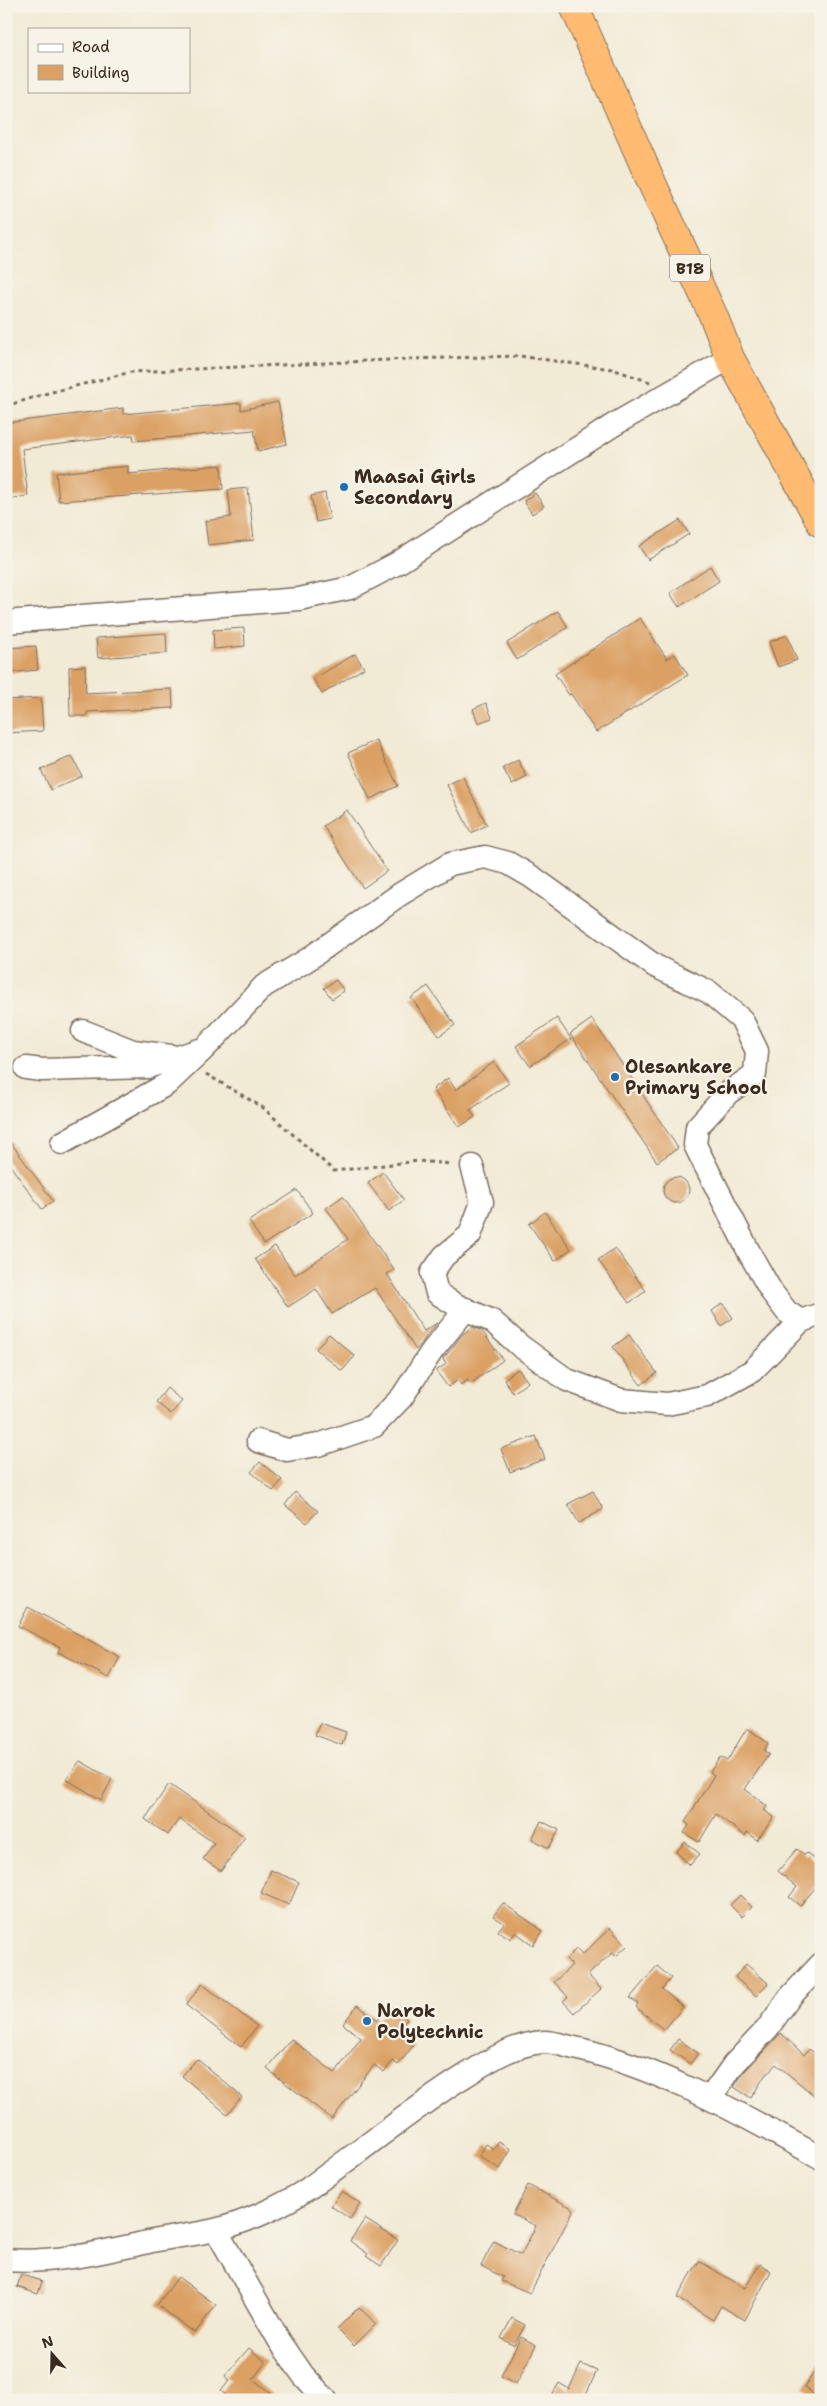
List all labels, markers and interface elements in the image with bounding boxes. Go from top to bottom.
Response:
legend [28,28,190,92]
text: Road [72,37,110,57]
text: Building [72,63,129,83]
road number: B18 [670,254,710,282]
place label: Maasai Girls Secondary [354,465,476,510]
marker: Maasai Girls Secondary [338,481,350,493]
place label: Olesankare Primary School [625,1055,767,1100]
marker: Olesankare Primary School [609,1071,621,1083]
place label: Narok Polytechnic [377,1999,484,2044]
marker: Narok Polytechnic [361,2015,373,2027]
north arrow [28,2328,78,2378]
text: N [39,2331,56,2352]

